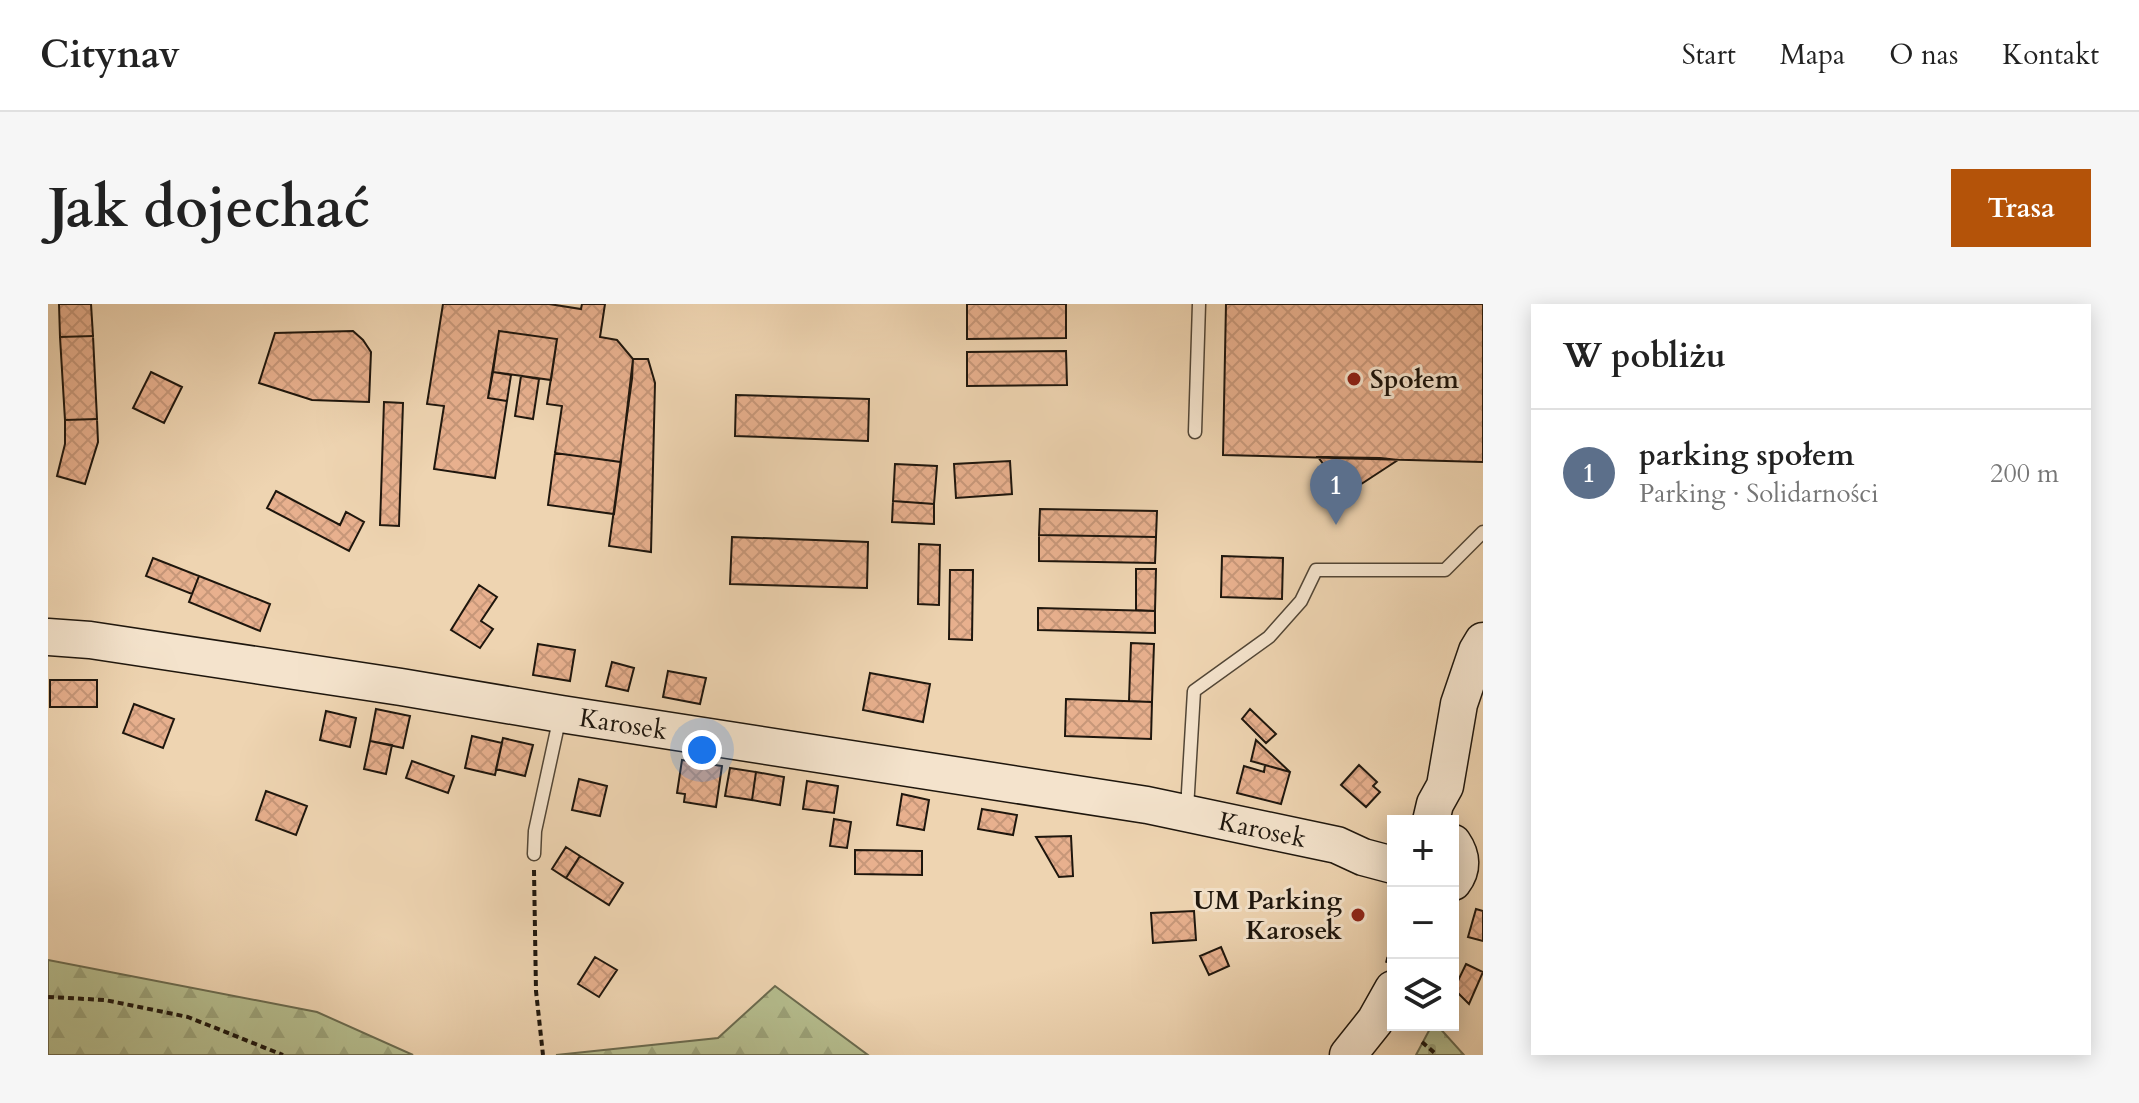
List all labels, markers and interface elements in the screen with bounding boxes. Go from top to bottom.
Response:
text: Citynav [40,29,180,81]
text: Start [1682,36,1736,74]
text: Mapa [1780,36,1845,74]
text: O nas [1889,36,1958,74]
text: Kontakt [2002,36,2099,74]
button: Trasa [1951,169,2091,247]
text: Jak dojechać [48,171,370,246]
text: W pobliżu [1563,333,1726,379]
place label: Społem [1370,362,1459,397]
marker: Społem [1345,370,1363,388]
text: parking społem [1639,435,1854,476]
text: 1 [1582,456,1596,491]
text: 200 m [1990,456,2059,491]
pin: 1 [1310,459,1362,525]
text: Parking · Solidarności [1639,476,1879,511]
street label: Karosek [577,700,670,748]
your location [682,730,722,770]
street label: Karosek [1216,803,1310,856]
map controls [1387,815,1459,1031]
button: + [1387,815,1459,887]
place label: UM Parking Karosek [1193,883,1343,948]
button: − [1387,887,1459,959]
marker: UM Parking Karosek [1349,906,1367,924]
button: layers [1387,959,1459,1031]

